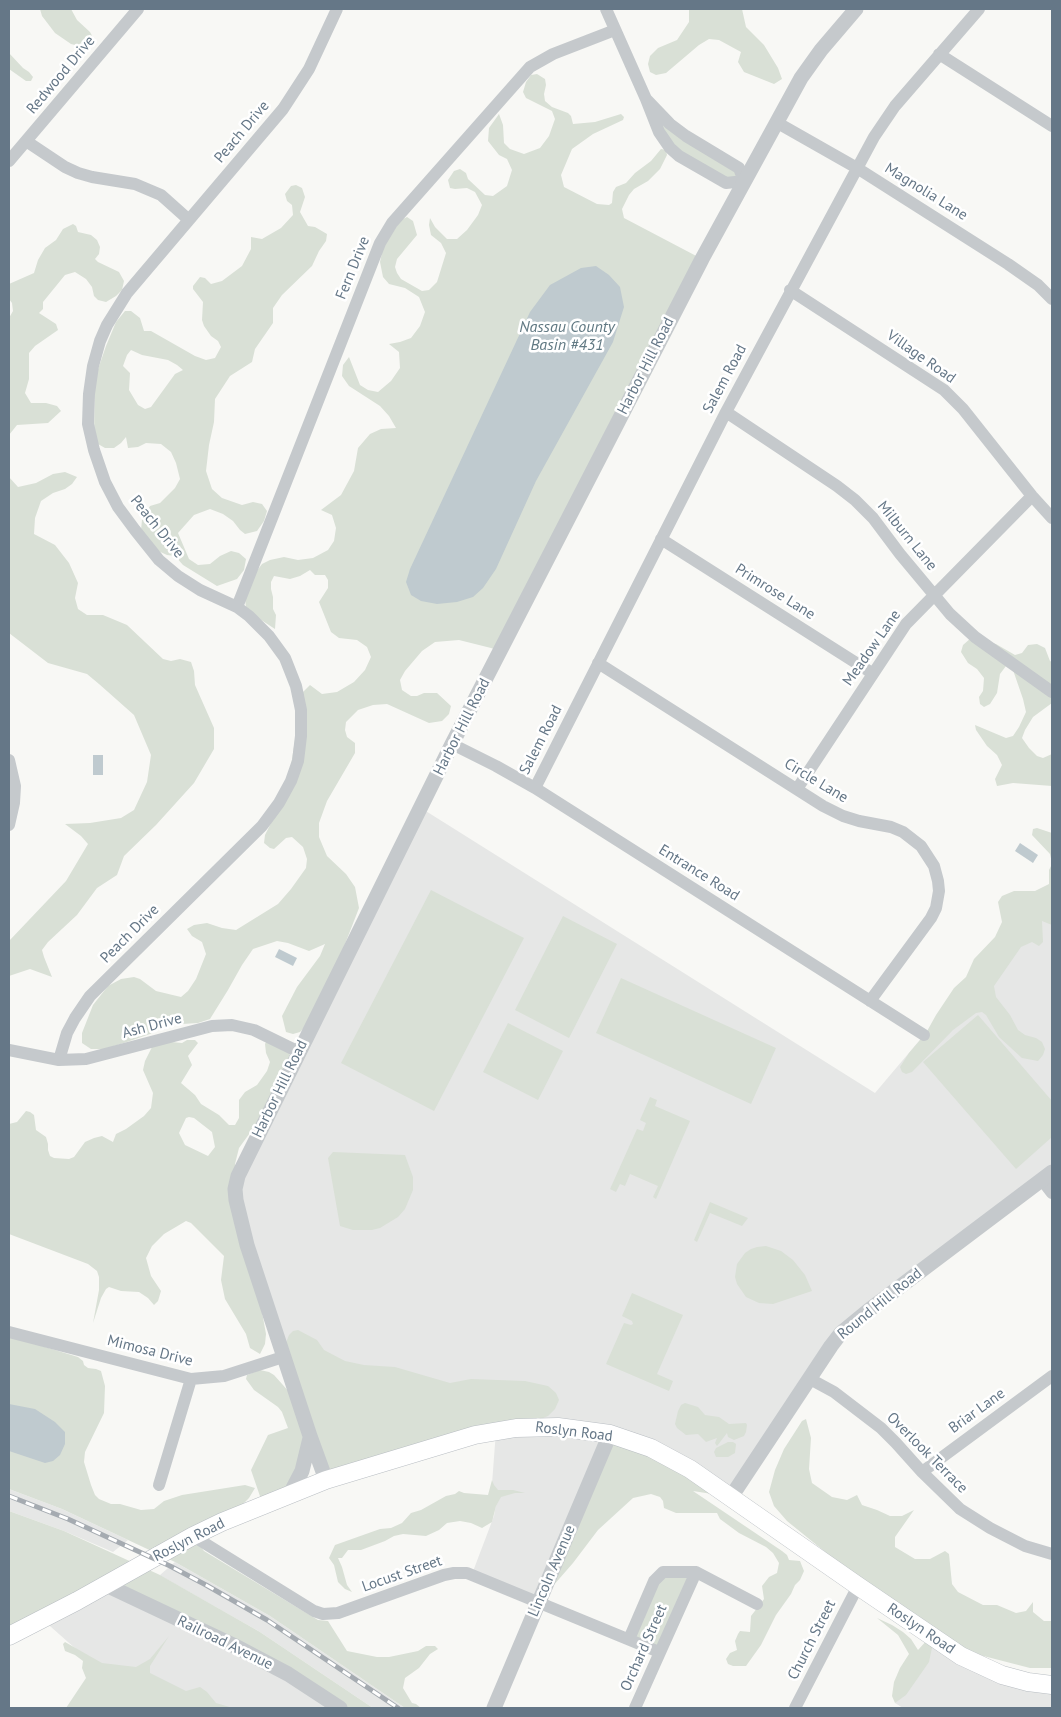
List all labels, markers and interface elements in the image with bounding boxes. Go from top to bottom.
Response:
street label: Redwood Drive [23,32,99,118]
street label: Peach Drive [211,97,273,167]
street label: Magnolia Lane [881,159,971,225]
street label: Fern Drive [332,234,374,302]
street label: Harbor Hill Road [614,314,678,418]
water label: Nassau County Basin #431 [519,317,615,355]
street label: Village Road [883,327,959,387]
street label: Salem Road [699,342,751,416]
street label: Peach Drive [126,492,188,562]
street label: Milburn Lane [873,498,941,574]
street label: Primrose Lane [732,560,818,624]
street label: Meadow Lane [839,607,905,689]
street label: Harbor Hill Road [430,675,494,779]
street label: Salem Road [516,702,566,778]
street label: Circle Lane [781,755,851,807]
street label: Entrance Road [655,841,743,905]
street label: Peach Drive [97,901,163,967]
street label: Ash Drive [120,1009,184,1043]
street label: Harbor Hill Road [249,1037,311,1141]
street label: Round Hill Road [834,1265,926,1343]
street label: Mimosa Drive [105,1332,195,1370]
street label: Briar Lane [945,1385,1009,1437]
street label: Overlook Terrace [883,1409,971,1497]
street label: Roslyn Road [534,1418,614,1446]
street label: Roslyn Road [150,1514,228,1566]
street label: Lincoln Avenue [525,1522,579,1620]
street label: Locust Street [360,1552,444,1596]
street label: Church Street [784,1597,840,1683]
street label: Roslyn Road [884,1600,958,1658]
street label: Orchard Street [617,1602,671,1694]
street label: Railroad Avenue [174,1612,276,1674]

